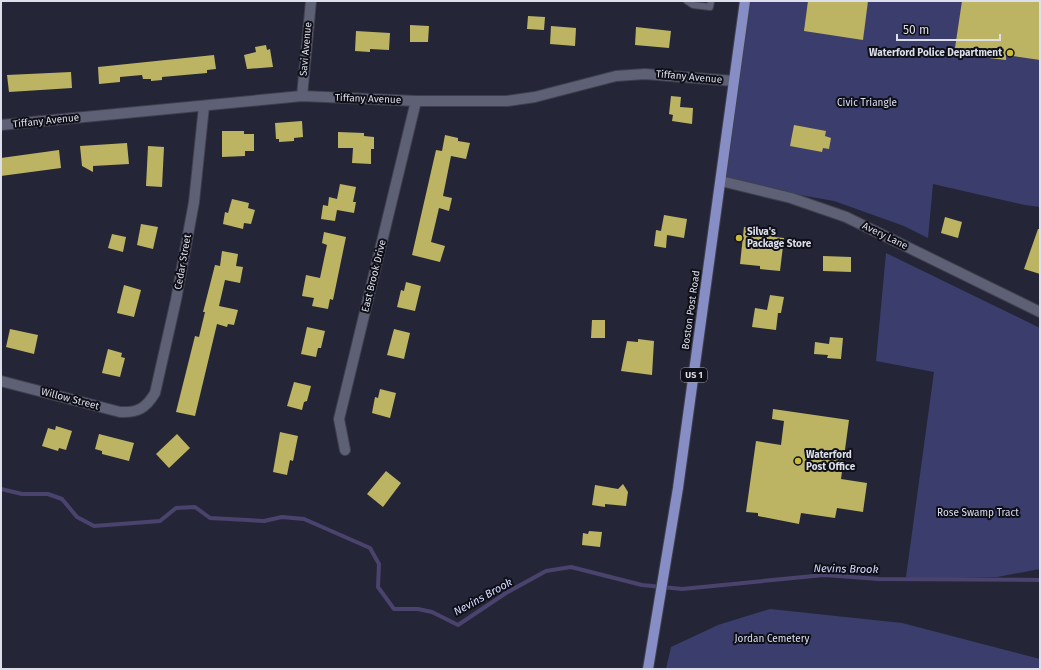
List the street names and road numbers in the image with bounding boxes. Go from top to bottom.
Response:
street label: Savi Avenue [298,21,314,77]
street label: Tiffany Avenue [655,68,723,86]
street label: Tiffany Avenue [335,92,401,106]
street label: Tiffany Avenue [12,112,80,130]
street label: Avery Lane [860,220,910,252]
street label: Cedar Street [172,233,194,291]
street label: East Brook Drive [359,239,389,313]
street label: Boston Post Road [680,270,702,350]
road number: US 1 [681,368,707,382]
street label: Willow Street [40,385,101,413]

